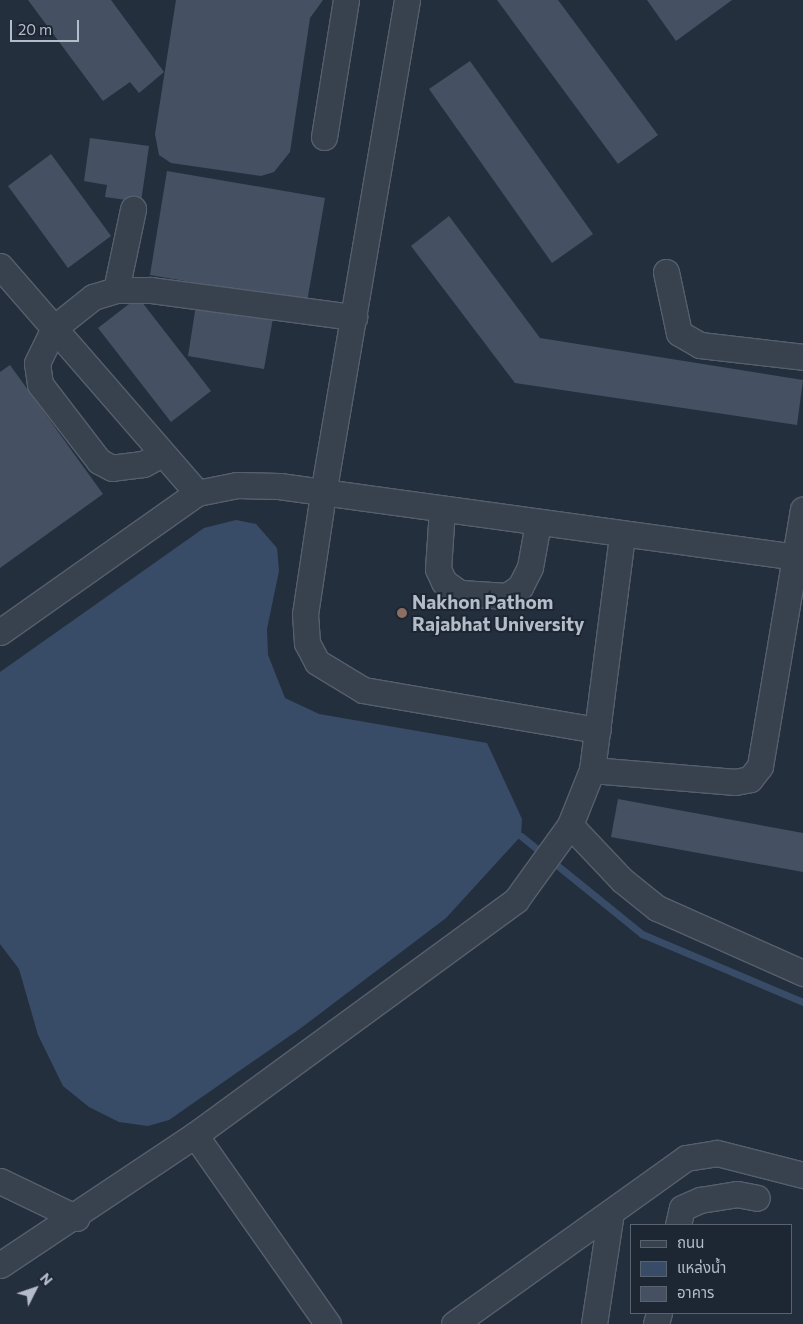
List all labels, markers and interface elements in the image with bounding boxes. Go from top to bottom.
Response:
scale bar [12,10,81,42]
text: 20 m [18,20,52,38]
place label: Nakhon Pathom Rajabhat University [412,591,584,635]
marker: Nakhon Pathom Rajabhat University [396,607,408,619]
legend [630,1224,793,1314]
text: ถนน [677,1233,704,1251]
text: แหล่งน้ำ [677,1258,726,1276]
north arrow [10,1264,60,1314]
text: N [37,1269,57,1288]
text: อาคาร [677,1283,714,1301]

